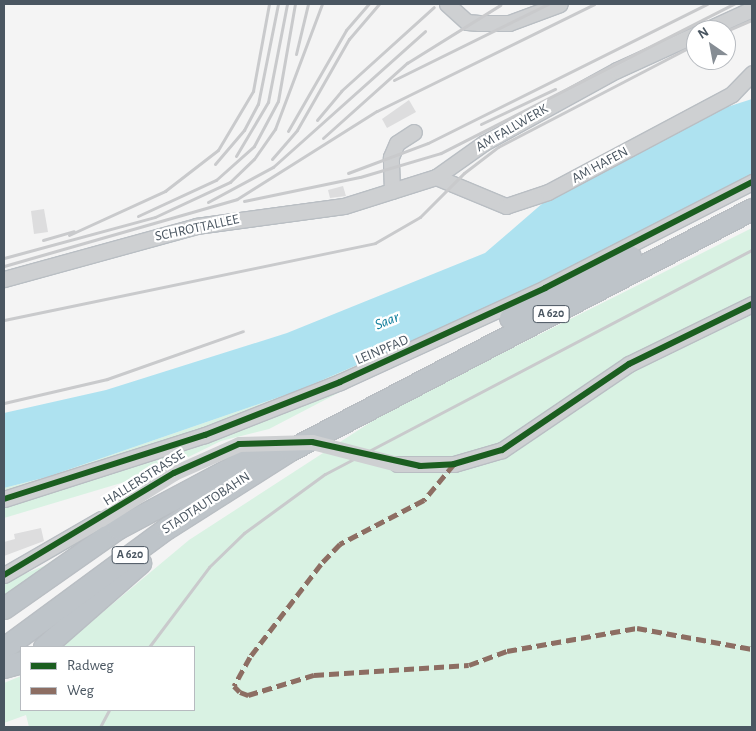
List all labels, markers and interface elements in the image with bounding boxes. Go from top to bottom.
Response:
north arrow [686,20,736,70]
text: N [695,25,711,42]
street label: AM FALLWERK [473,101,551,155]
street label: AM HAFEN [569,143,631,187]
street label: SCHROTTALLEE [153,211,241,245]
road number: A 620 [532,304,570,324]
water label: Saar [372,308,402,334]
street label: LEINPFAD [353,331,411,369]
street label: HALLERSTRASSE [100,446,188,510]
street label: STADTAUTOBAHN [159,468,253,538]
road number: A 620 [111,546,149,564]
legend [20,646,195,711]
text: Radweg [67,658,114,673]
text: Weg [67,683,94,698]

